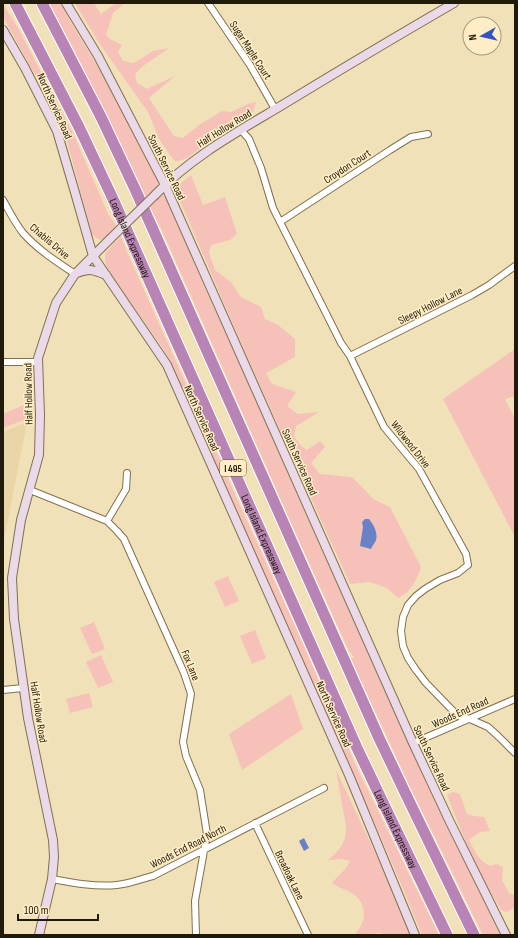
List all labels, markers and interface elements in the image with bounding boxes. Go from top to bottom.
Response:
north arrow [462,16,502,56]
street label: Sugar Maple Court [227,19,275,83]
text: N [466,33,479,41]
street label: North Service Road [34,71,75,142]
street label: Half Hollow Road [195,106,254,150]
street label: South Service Road [145,132,188,202]
street label: Croydon Court [321,146,374,186]
street label: Long Island Expressway [107,196,154,281]
street label: Chablis Drive [27,221,72,262]
street label: Sleepy Hollow Lane [396,284,464,327]
street label: Half Hollow Road [21,363,36,425]
street label: North Service Road [181,383,222,454]
street label: Wildwood Drive [388,418,433,471]
street label: South Service Road [279,427,320,498]
road number: I 495 [220,460,246,476]
street label: Long Island Expressway [238,493,285,577]
street label: Fox Lane [179,648,203,682]
street label: North Service Road [313,679,354,750]
street label: Half Hollow Road [27,681,50,744]
street label: Woods End Road [430,694,491,731]
street label: South Service Road [411,723,453,794]
street label: Long Island Expressway [371,788,420,872]
street label: Woods End Road North [148,822,229,871]
street label: Broadoak Lane [272,848,307,902]
scale bar [18,896,98,922]
text: 100 m [24,903,49,918]

